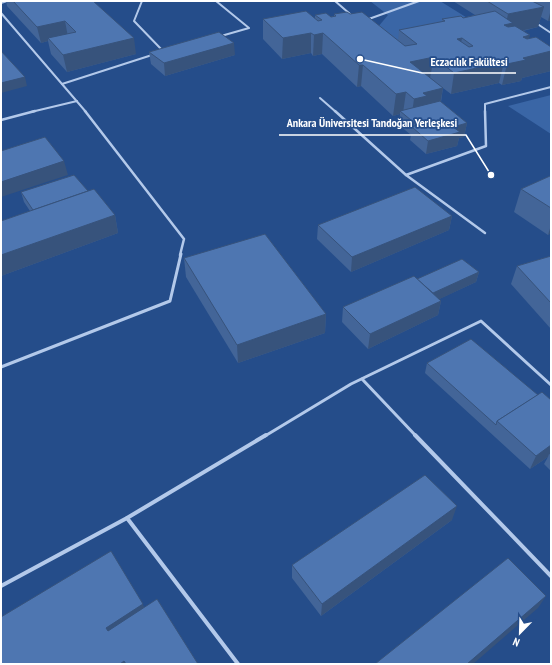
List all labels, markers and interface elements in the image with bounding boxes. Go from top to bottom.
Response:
callout: Eczacılık Fakültesi [422,49,516,73]
text: Eczacılık Fakültesi [430,54,508,69]
callout: Ankara Üniversitesi Tandoğan Yerleşkesi [279,111,466,135]
text: Ankara Üniversitesi Tandoğan Yerleşkesi [286,115,458,130]
north arrow [500,613,540,653]
text: N [511,635,522,650]

